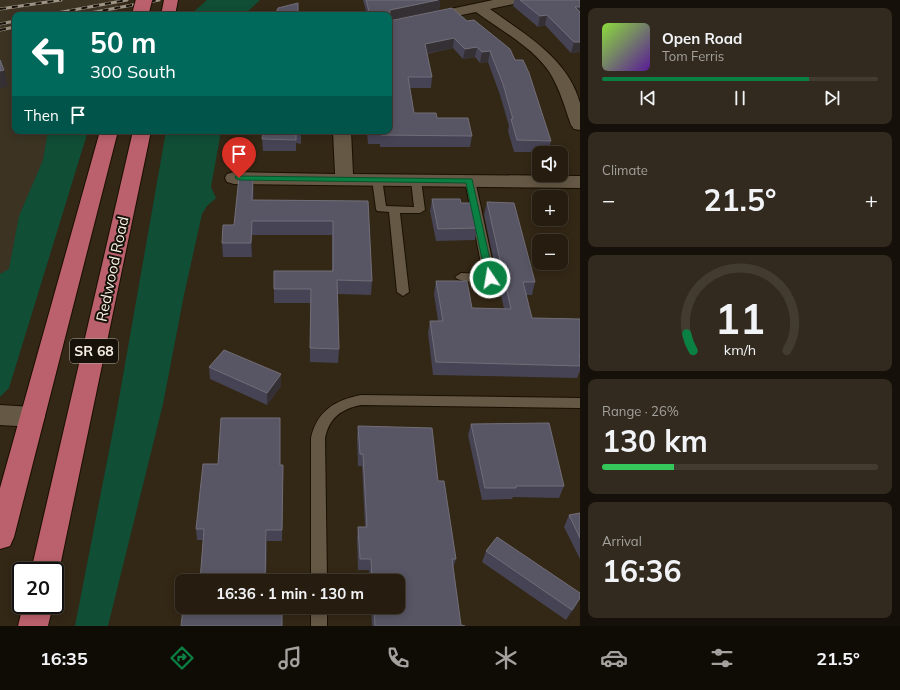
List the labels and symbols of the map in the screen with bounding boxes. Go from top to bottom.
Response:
pin [222,137,256,178]
street label: Redwood Road [92,215,132,323]
position arrow [469,257,511,299]
road number: SR 68 [70,339,118,363]
speed limit sign: 20 [12,562,64,614]

